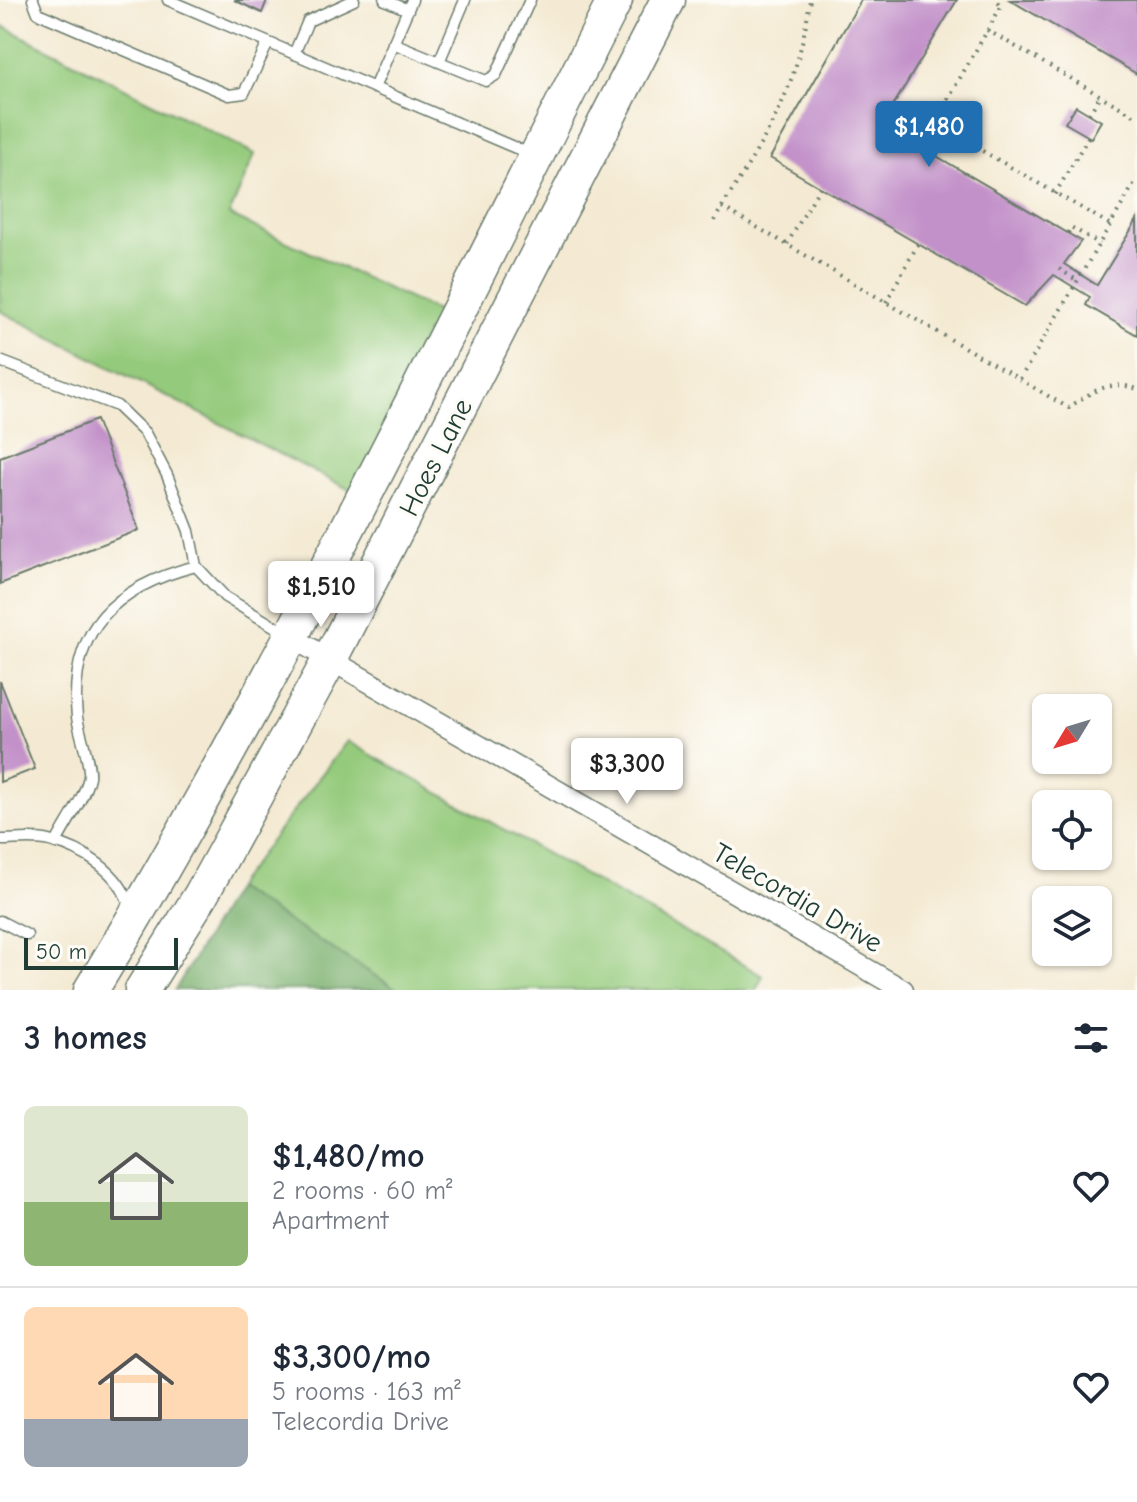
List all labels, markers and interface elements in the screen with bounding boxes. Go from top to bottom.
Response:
pin: $1,480 [864,101,994,169]
text: $1,480 [893,112,965,142]
street label: Hoes Lane [393,393,479,522]
pin: $1,510 [256,561,386,629]
text: $1,510 [286,572,356,602]
north arrow [1032,694,1112,774]
map controls [1032,694,1112,966]
pin: $3,300 [562,738,692,806]
text: $3,300 [589,749,665,779]
button: locate [1032,790,1112,870]
street label: Telecordia Drive [707,836,888,959]
button: layers [1032,886,1112,966]
scale bar [24,934,178,970]
text: 50 m [36,939,87,965]
icon: filters [1069,1016,1113,1060]
text: 3 homes [24,1018,147,1058]
text: $1,480/mo [272,1136,425,1176]
icon: home [88,1138,184,1234]
icon: heart [1069,1164,1113,1208]
text: 2 rooms · 60 m² [272,1176,453,1206]
text: Apartment [272,1206,388,1236]
text: $3,300/mo [272,1337,431,1377]
icon: home [88,1339,184,1435]
icon: heart [1069,1365,1113,1409]
text: 5 rooms · 163 m² [272,1377,461,1407]
text: Telecordia Drive [272,1407,449,1437]

